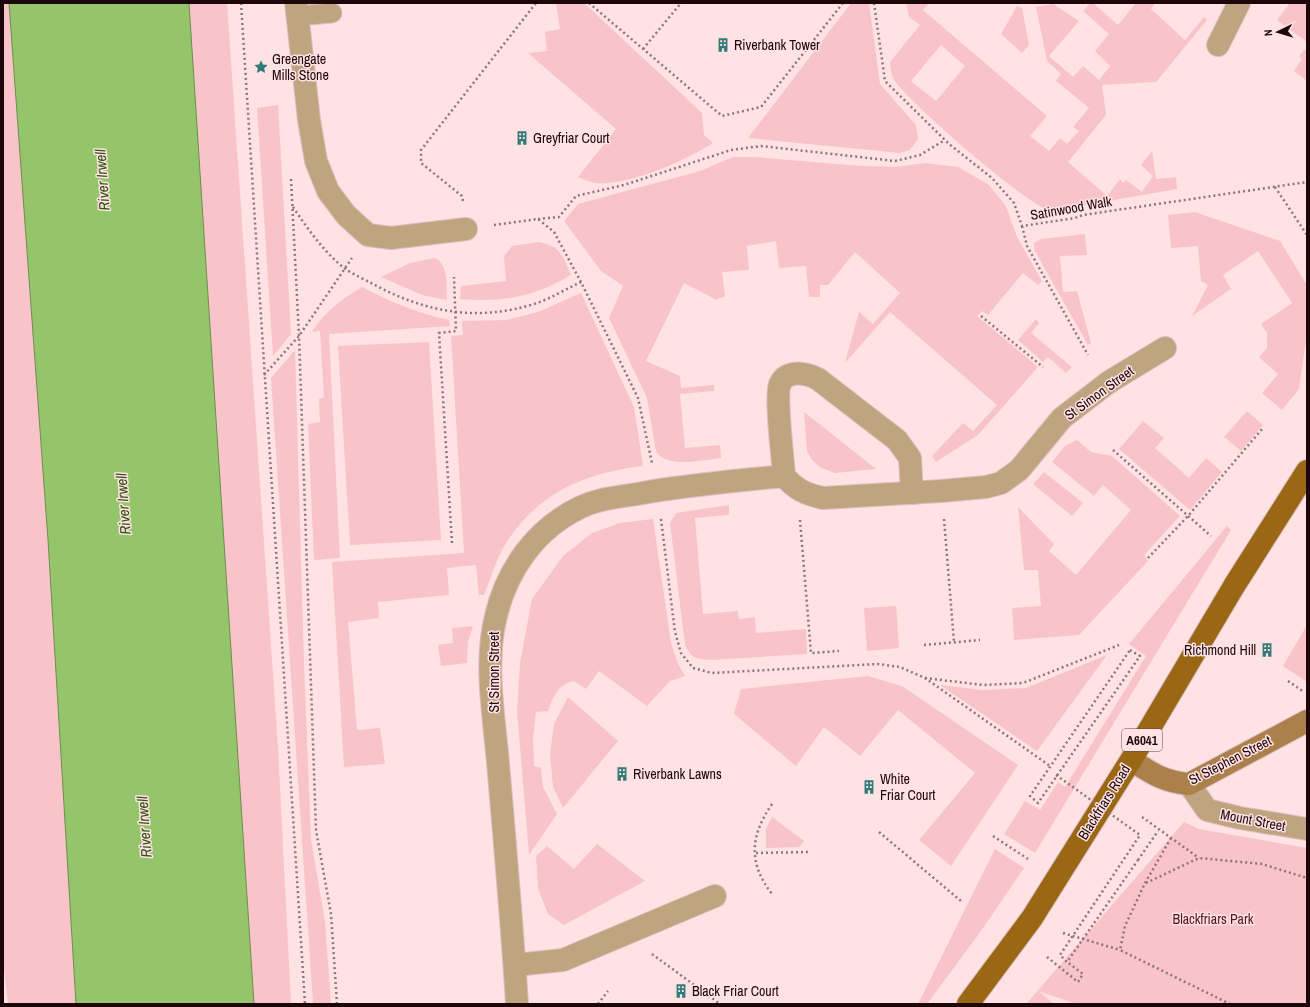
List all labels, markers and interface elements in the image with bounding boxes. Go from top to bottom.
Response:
north arrow [1258,12,1298,52]
text: N [1261,29,1275,37]
place label: Riverbank Tower [734,36,820,54]
building icon: Riverbank Tower [715,37,731,53]
place label: Greengate Mills Stone [272,50,329,84]
place icon: Greengate Mills Stone [253,59,269,75]
place label: Greyfriar Court [533,129,610,147]
building icon: Greyfriar Court [514,130,530,146]
water label: River Irwell [89,148,115,211]
street label: Satinwood Walk [1029,192,1113,224]
street label: St Simon Street [1061,362,1137,424]
water label: River Irwell [110,472,136,535]
street label: St Simon Street [485,631,503,713]
place label: Richmond Hill [1184,641,1256,659]
building icon: Richmond Hill [1259,642,1275,658]
road number: A6041 [1122,729,1162,751]
street label: St Stephen Street [1186,731,1274,789]
street label: Blackfriars Road [1074,761,1134,843]
place label: Riverbank Lawns [633,765,722,783]
building icon: Riverbank Lawns [614,766,630,782]
place label: White Friar Court [880,770,936,804]
building icon: White Friar Court [861,779,877,795]
water label: River Irwell [131,795,157,858]
street label: Mount Street [1219,805,1287,835]
park label: Blackfriars Park [1172,910,1254,928]
place label: Black Friar Court [692,982,779,1000]
building icon: Black Friar Court [673,983,689,999]

